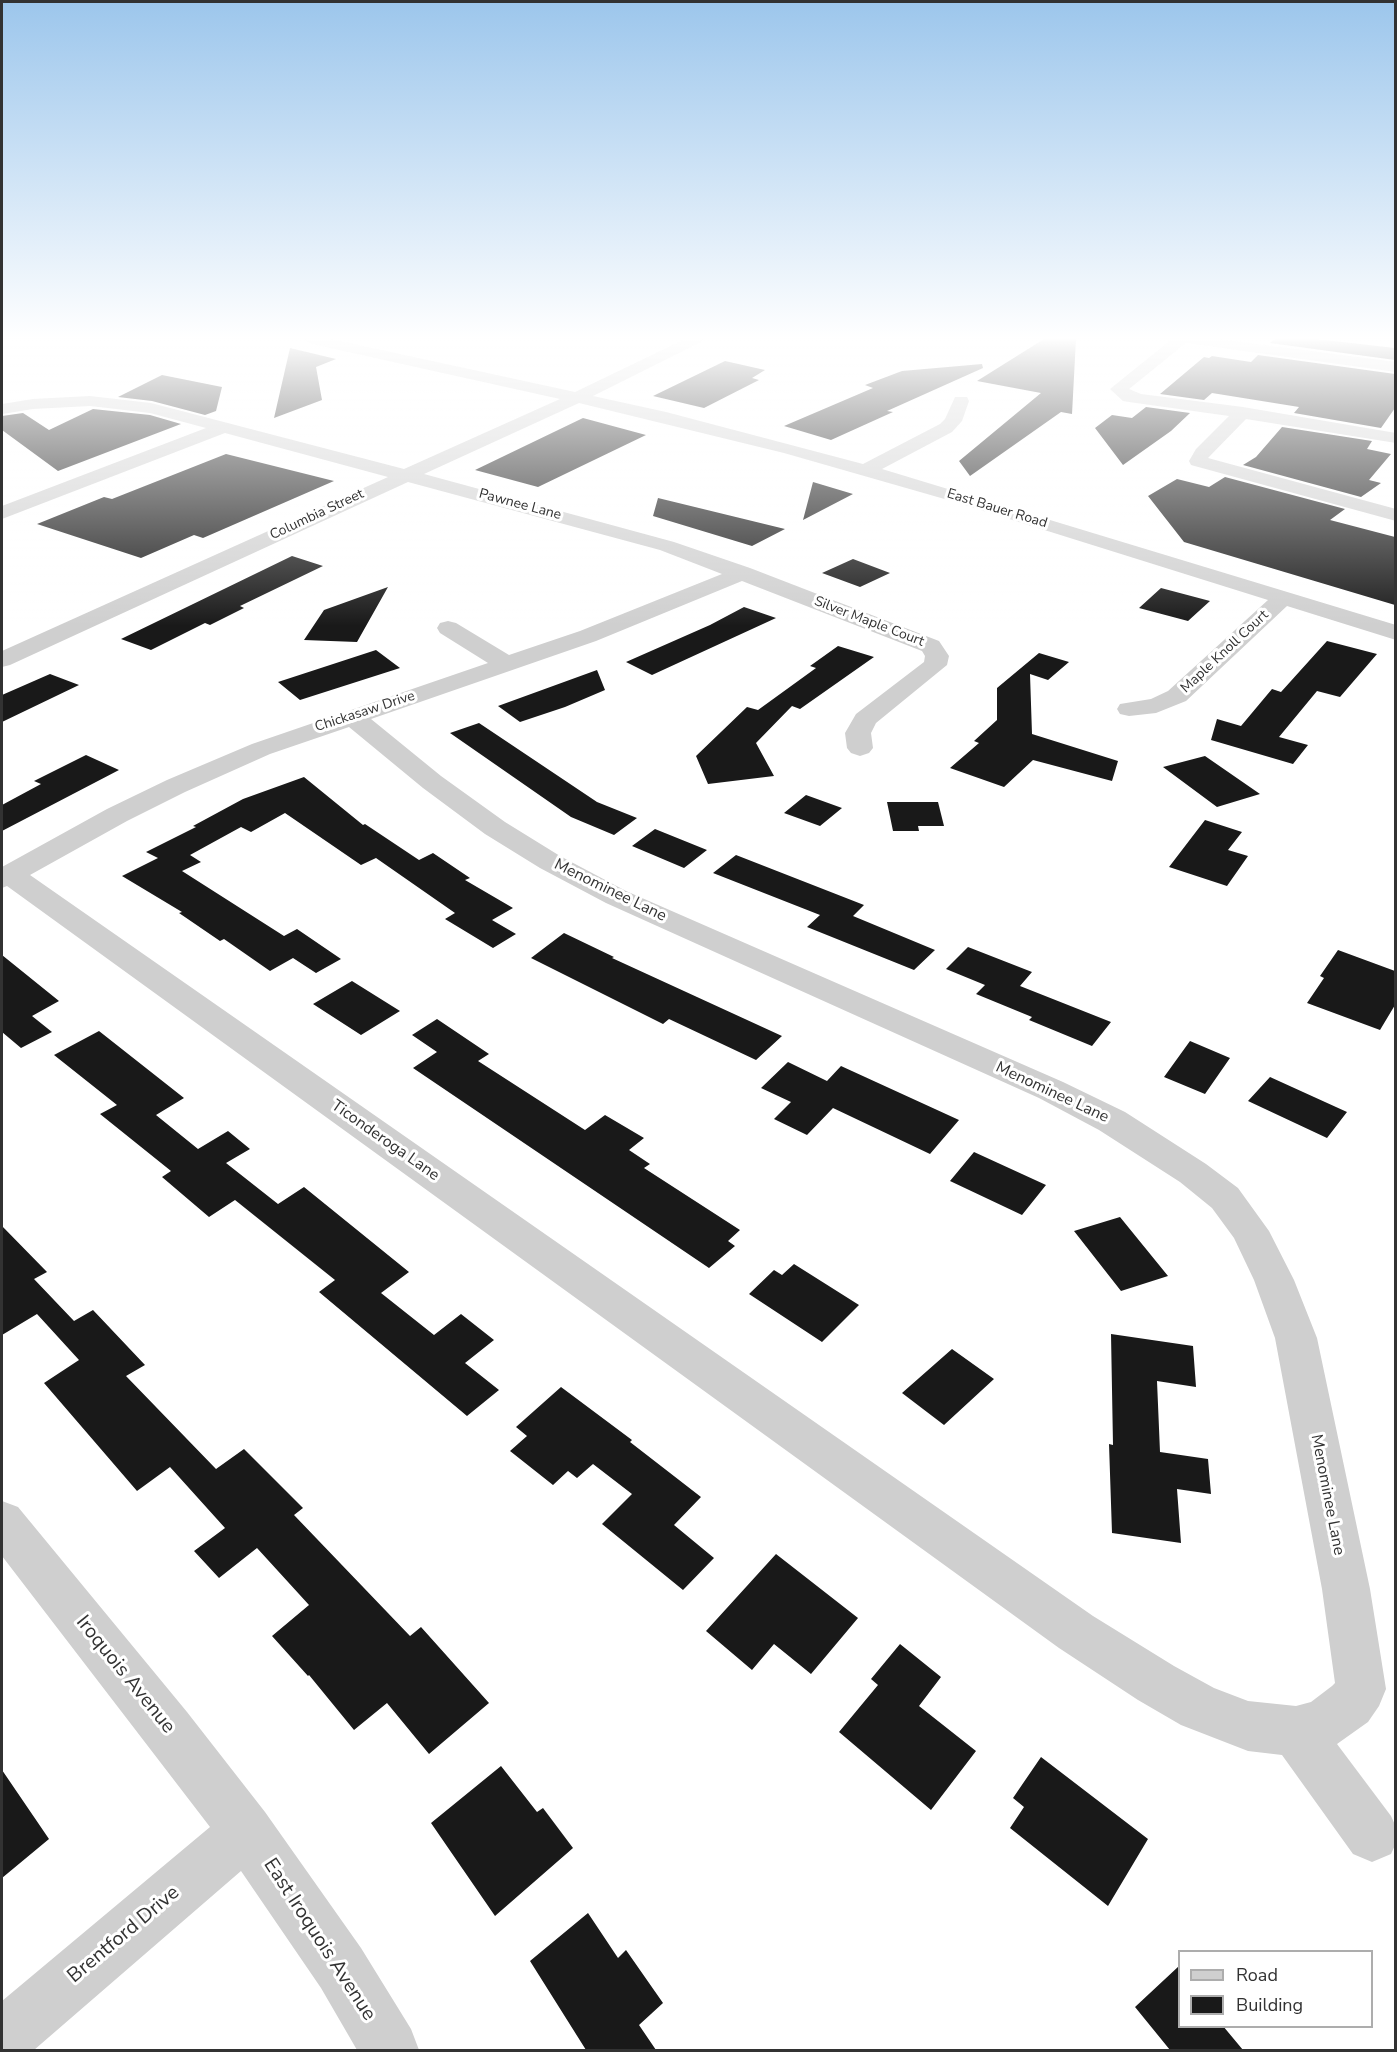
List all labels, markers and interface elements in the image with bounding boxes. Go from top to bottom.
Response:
street label: Columbia Street [268,486,366,544]
street label: Pawnee Lane [477,486,563,524]
street label: East Bauer Road [945,486,1049,532]
street label: Silver Maple Court [812,593,926,651]
street label: Maple Knoll Court [1178,607,1272,697]
street label: Chickasaw Drive [313,688,417,736]
street label: Menominee Lane [551,856,669,926]
street label: Menominee Lane [992,1058,1112,1128]
street label: Ticonderoga Lane [327,1097,443,1185]
street label: Menominee Lane [1306,1433,1348,1557]
street label: Iroquois Avenue [70,1611,180,1739]
street label: East Iroquois Avenue [258,1854,380,2026]
street label: Brentford Drive [63,1881,185,1989]
legend [1178,1950,1373,2028]
text: Road [1236,1963,1278,1987]
text: Building [1236,1993,1303,2017]

